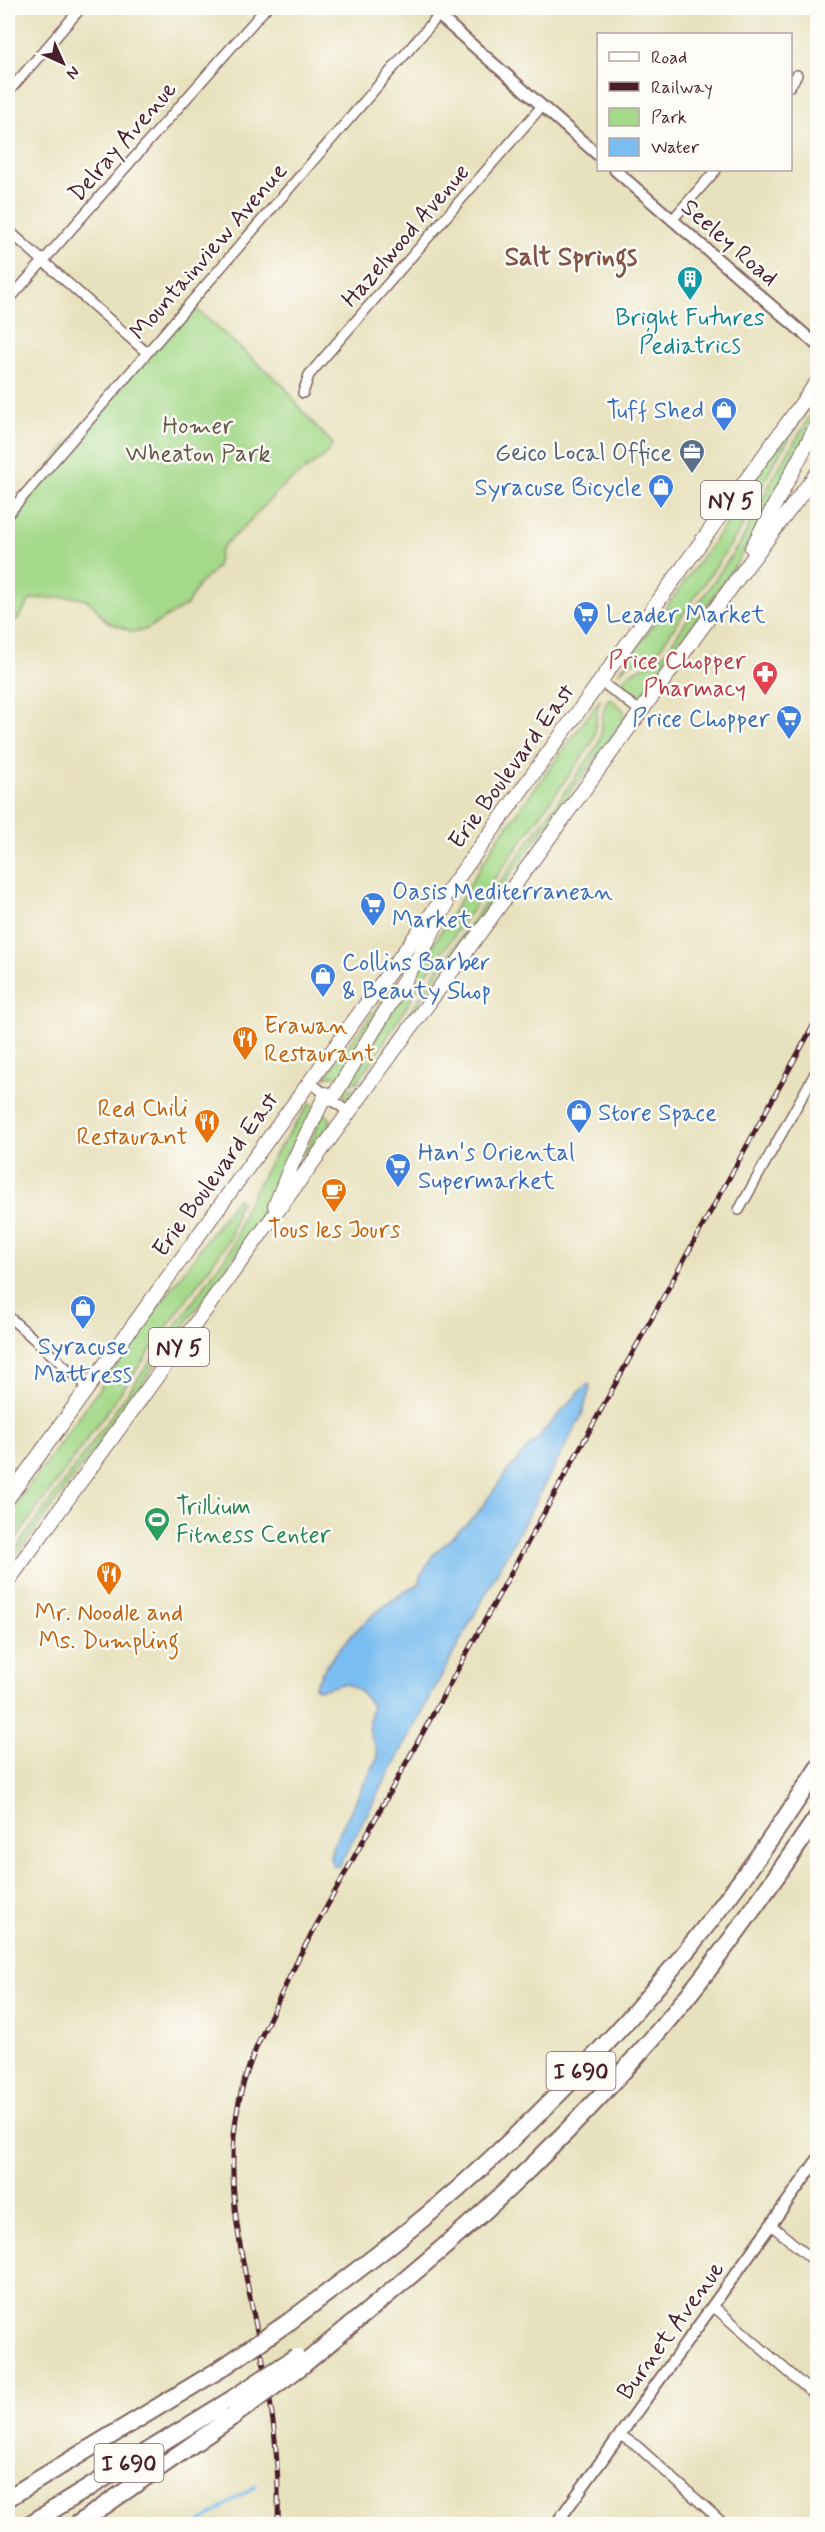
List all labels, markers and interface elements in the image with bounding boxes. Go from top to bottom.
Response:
north arrow [33,33,93,93]
legend [597,33,792,171]
text: Road [651,46,687,70]
text: N [61,61,84,84]
street label: Delray Avenue [62,75,184,209]
text: Railway [651,76,713,100]
text: Park [651,106,687,130]
text: Water [651,136,700,160]
street label: Mountainview Avenue [123,157,295,347]
street label: Hazelwood Avenue [335,158,477,314]
street label: Seeley Road [674,192,784,294]
district label: Salt Springs [505,241,637,278]
building icon: Bright Futures Pediatrics [675,264,705,302]
place label: Bright Futures Pediatrics [615,303,765,362]
shop icon: Tuff Shed [709,395,739,433]
place label: Tuff Shed [606,396,704,427]
park label: Homer Wheaton Park [125,411,271,470]
office icon: Geico Local Office [677,437,707,475]
place label: Geico Local Office [495,438,672,469]
shop icon: Syracuse Bicycle [646,472,676,510]
place label: Syracuse Bicycle [475,473,642,504]
road number: NY 5 [701,481,761,519]
supermarket icon: Leader Market [571,599,601,637]
place label: Leader Market [606,600,766,631]
place label: Price Chopper Pharmacy [608,646,747,705]
pharmacy icon: Price Chopper Pharmacy [750,659,780,697]
street label: Erie Boulevard East [442,678,583,856]
supermarket icon: Price Chopper [774,703,804,741]
place label: Price Chopper [632,704,771,735]
place label: Oasis Mediterranean Market [392,877,613,936]
supermarket icon: Oasis Mediterranean Market [358,890,388,928]
place label: Collins Barber & Beauty Shop [342,948,491,1007]
shop icon: Collins Barber & Beauty Shop [308,961,338,999]
place label: Erawan Restaurant [264,1011,376,1070]
restaurant icon: Erawan Restaurant [230,1024,260,1062]
street label: Erie Boulevard East [146,1086,287,1264]
place label: Red Chili Restaurant [76,1094,188,1153]
shop icon: Store Space [564,1097,594,1135]
place label: Store Space [598,1098,717,1129]
restaurant icon: Red Chili Restaurant [192,1107,222,1145]
place label: Han's Oriental Supermarket [418,1138,575,1197]
supermarket icon: Han's Oriental Supermarket [383,1151,413,1189]
cafe icon: Tous les Jours [319,1176,349,1214]
place label: Tous les Jours [268,1215,401,1246]
shop icon: Syracuse Mattress [68,1293,98,1331]
road number: NY 5 [149,1328,209,1366]
place label: Syracuse Mattress [34,1332,132,1391]
place label: Trillium Fitness Center [176,1492,331,1551]
sports icon: Trillium Fitness Center [142,1505,172,1543]
restaurant icon: Mr. Noodle and Ms. Dumpling [94,1559,124,1597]
place label: Mr. Noodle and Ms. Dumpling [35,1598,183,1660]
road number: I 690 [546,2052,616,2090]
street label: Burnet Avenue [611,2256,732,2406]
road number: I 690 [94,2444,164,2482]

